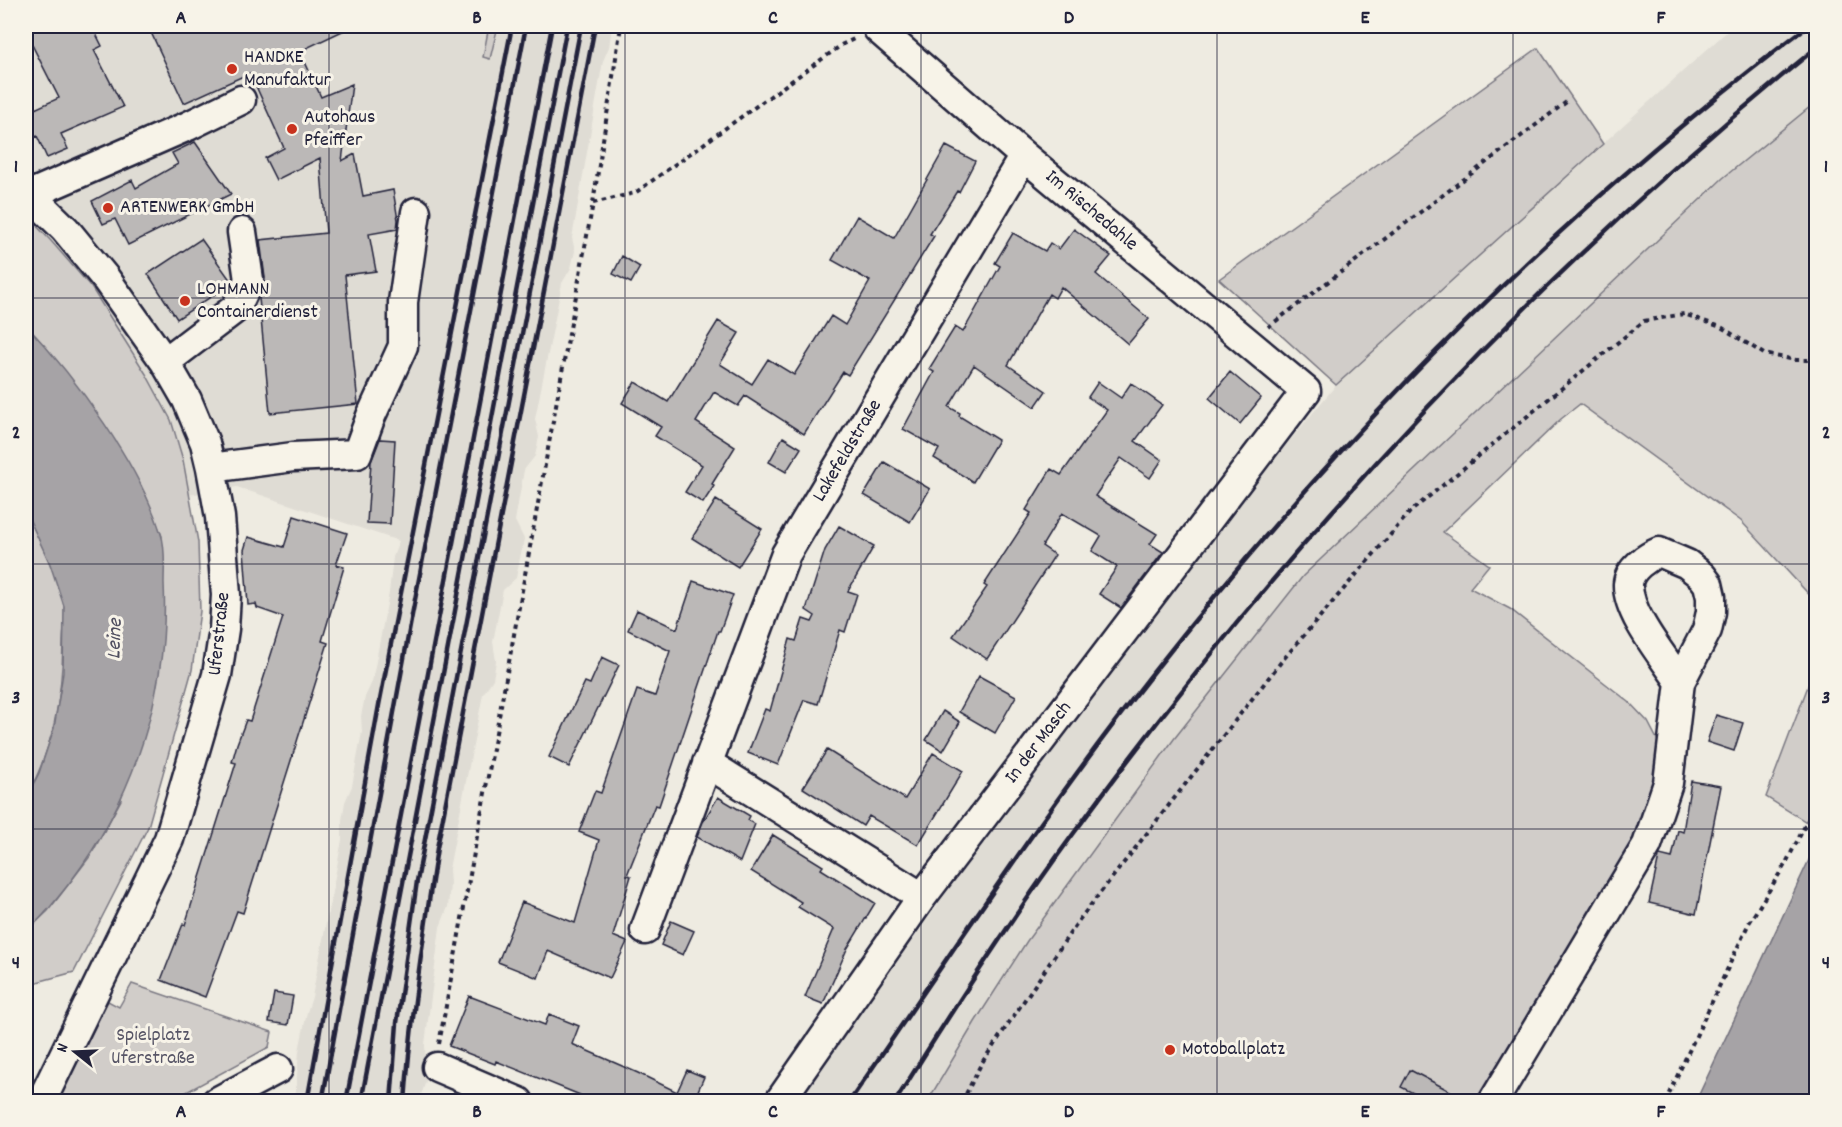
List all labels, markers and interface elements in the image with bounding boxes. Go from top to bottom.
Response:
text: A [176,5,187,33]
text: B [472,5,482,33]
text: C [768,5,778,33]
text: D [1064,5,1075,33]
text: E [1360,5,1370,33]
text: F [1657,5,1667,33]
place label: HANDKE Manufaktur [244,44,332,95]
marker: HANDKE Manufaktur [225,62,239,76]
place label: Autohaus Pfeiffer [304,104,375,155]
marker: Autohaus Pfeiffer [285,122,299,136]
text: 1 [14,154,18,182]
text: 1 [1824,154,1828,182]
street label: Im Rischedahle [1038,164,1144,258]
place label: ARTENWERK GmbH [120,194,254,222]
marker: ARTENWERK GmbH [101,201,115,215]
place label: LOHMANN Containerdienst [197,276,318,327]
marker: LOHMANN Containerdienst [178,294,192,308]
street label: Lakefeldstraße [806,394,890,508]
text: 2 [12,420,20,448]
text: 2 [1822,420,1830,448]
street label: Uferstraße [202,591,238,677]
water label: Leine [100,616,132,660]
text: 3 [12,685,20,713]
text: 3 [1822,685,1830,713]
street label: In der Masch [999,696,1079,790]
text: 4 [12,950,20,978]
text: 4 [1822,950,1830,978]
north arrow [45,1022,105,1082]
park label: Spielplatz Uferstraße [111,1022,195,1073]
place label: Motoballplatz [1182,1036,1285,1064]
text: N [51,1041,75,1055]
marker: Motoballplatz [1163,1043,1177,1057]
text: A [176,1099,187,1127]
text: B [472,1099,482,1127]
text: C [768,1099,778,1127]
text: D [1064,1099,1075,1127]
text: E [1360,1099,1370,1127]
text: F [1657,1099,1667,1127]

